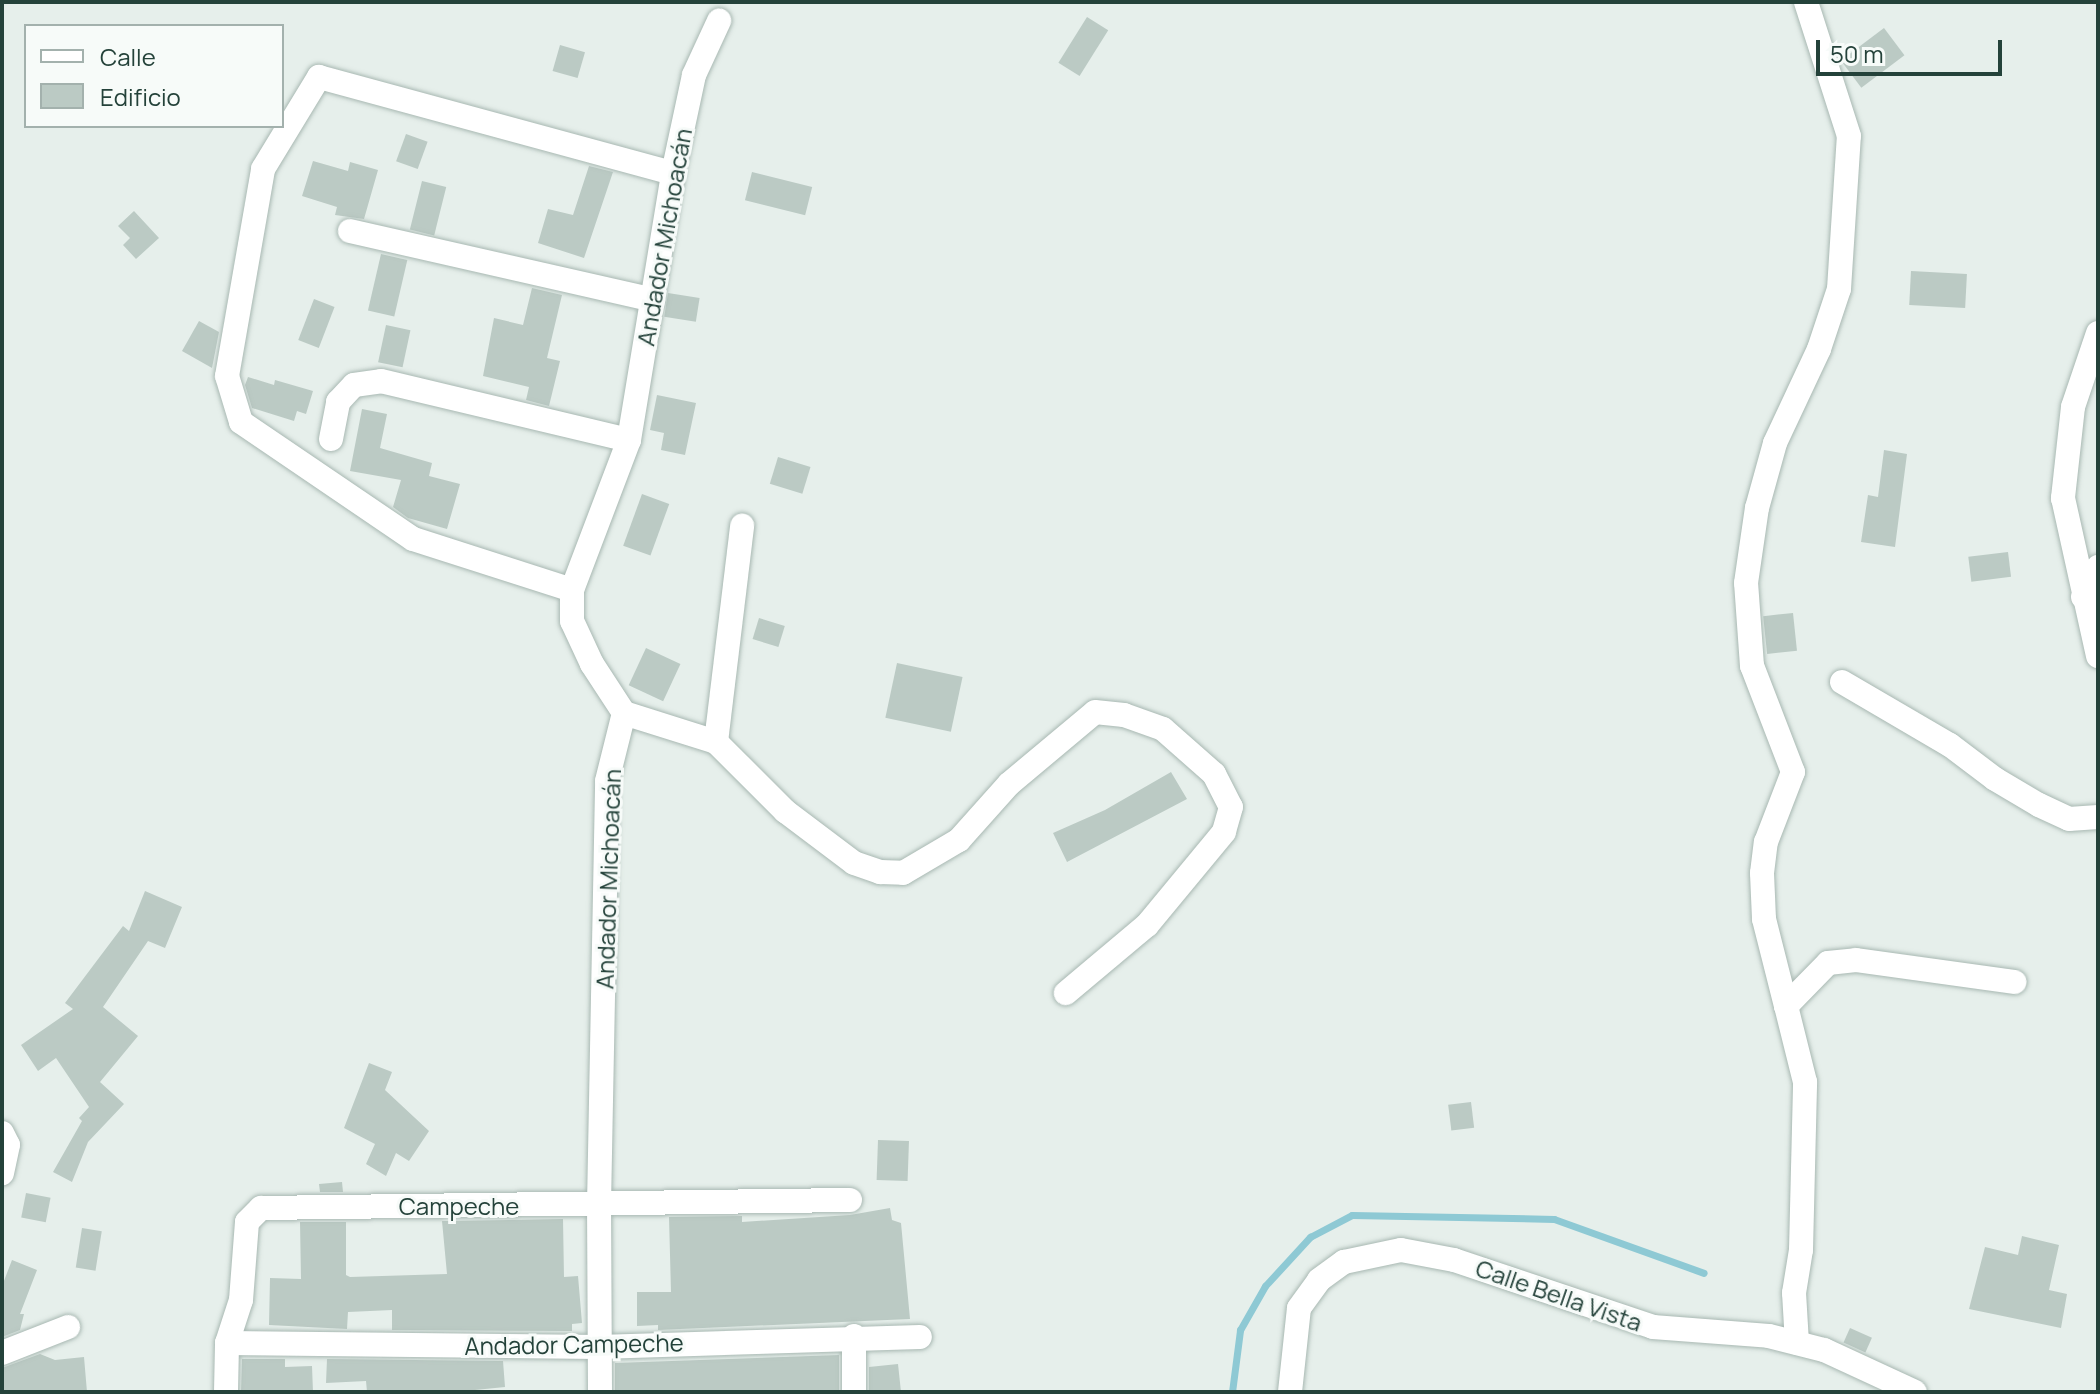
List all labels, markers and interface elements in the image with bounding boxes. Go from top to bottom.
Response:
legend [24,24,284,128]
scale bar [1820,24,2006,74]
text: 50 m [1830,37,1884,70]
text: Calle [100,40,156,73]
text: Edificio [100,80,181,113]
street label: Andador Michoacán [631,126,697,348]
street label: Andador Michoacán [590,768,626,990]
street label: Campeche [399,1192,519,1220]
street label: Calle Bella Vista [1472,1253,1646,1337]
street label: Andador Campeche [464,1328,684,1360]

